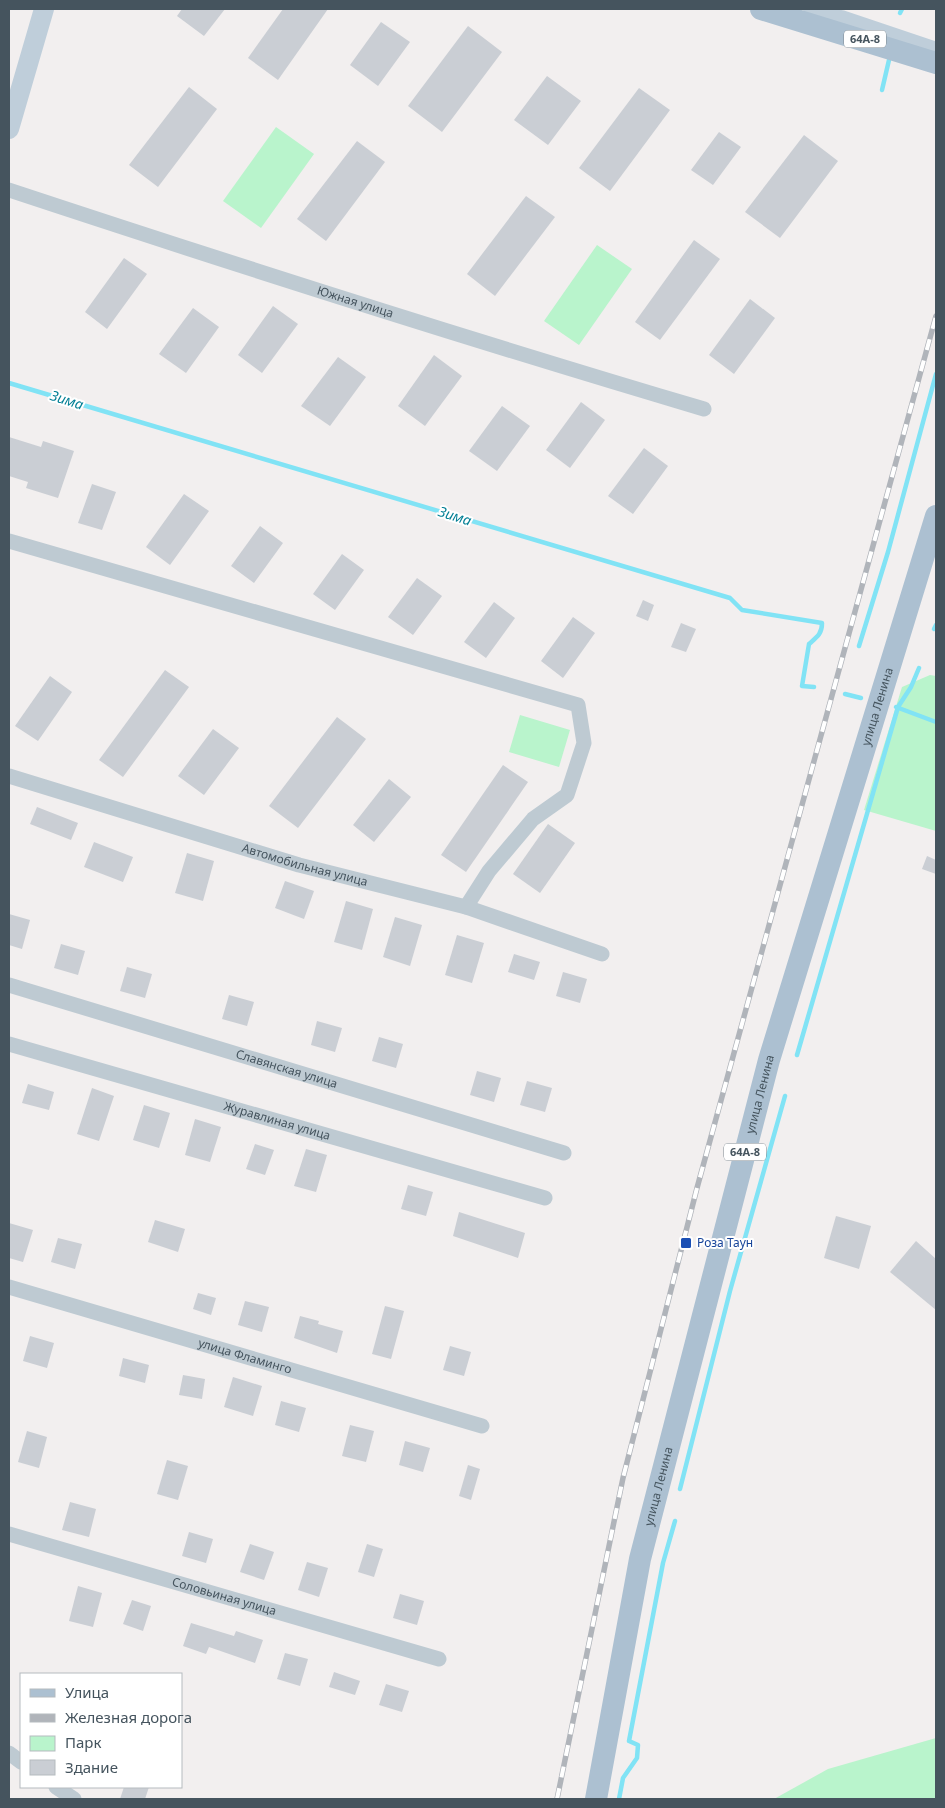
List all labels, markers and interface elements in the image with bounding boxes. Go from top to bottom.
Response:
road number: 64А-8 [844,30,886,48]
street label: Южная улица [315,282,396,322]
water label: Зима [47,385,86,414]
water label: Зима [435,501,474,530]
street label: улица Ленина [857,665,897,748]
street label: Автомобильная улица [240,839,370,890]
street label: Славянская улица [234,1045,340,1092]
street label: улица Ленина [741,1052,778,1136]
street label: Журавлиная улица [222,1097,333,1144]
road number: 64А-8 [724,1144,766,1160]
place label: Роза Таун [697,1234,753,1251]
marker: Роза Таун [679,1236,693,1250]
street label: улица Фламинго [196,1334,294,1378]
street label: улица Ленина [640,1445,677,1528]
street label: Соловьиная улица [170,1573,278,1619]
legend [20,1673,182,1788]
text: Улица [65,1682,109,1702]
text: Железная дорога [65,1707,192,1727]
text: Парк [65,1732,101,1752]
text: Здание [65,1757,118,1777]

